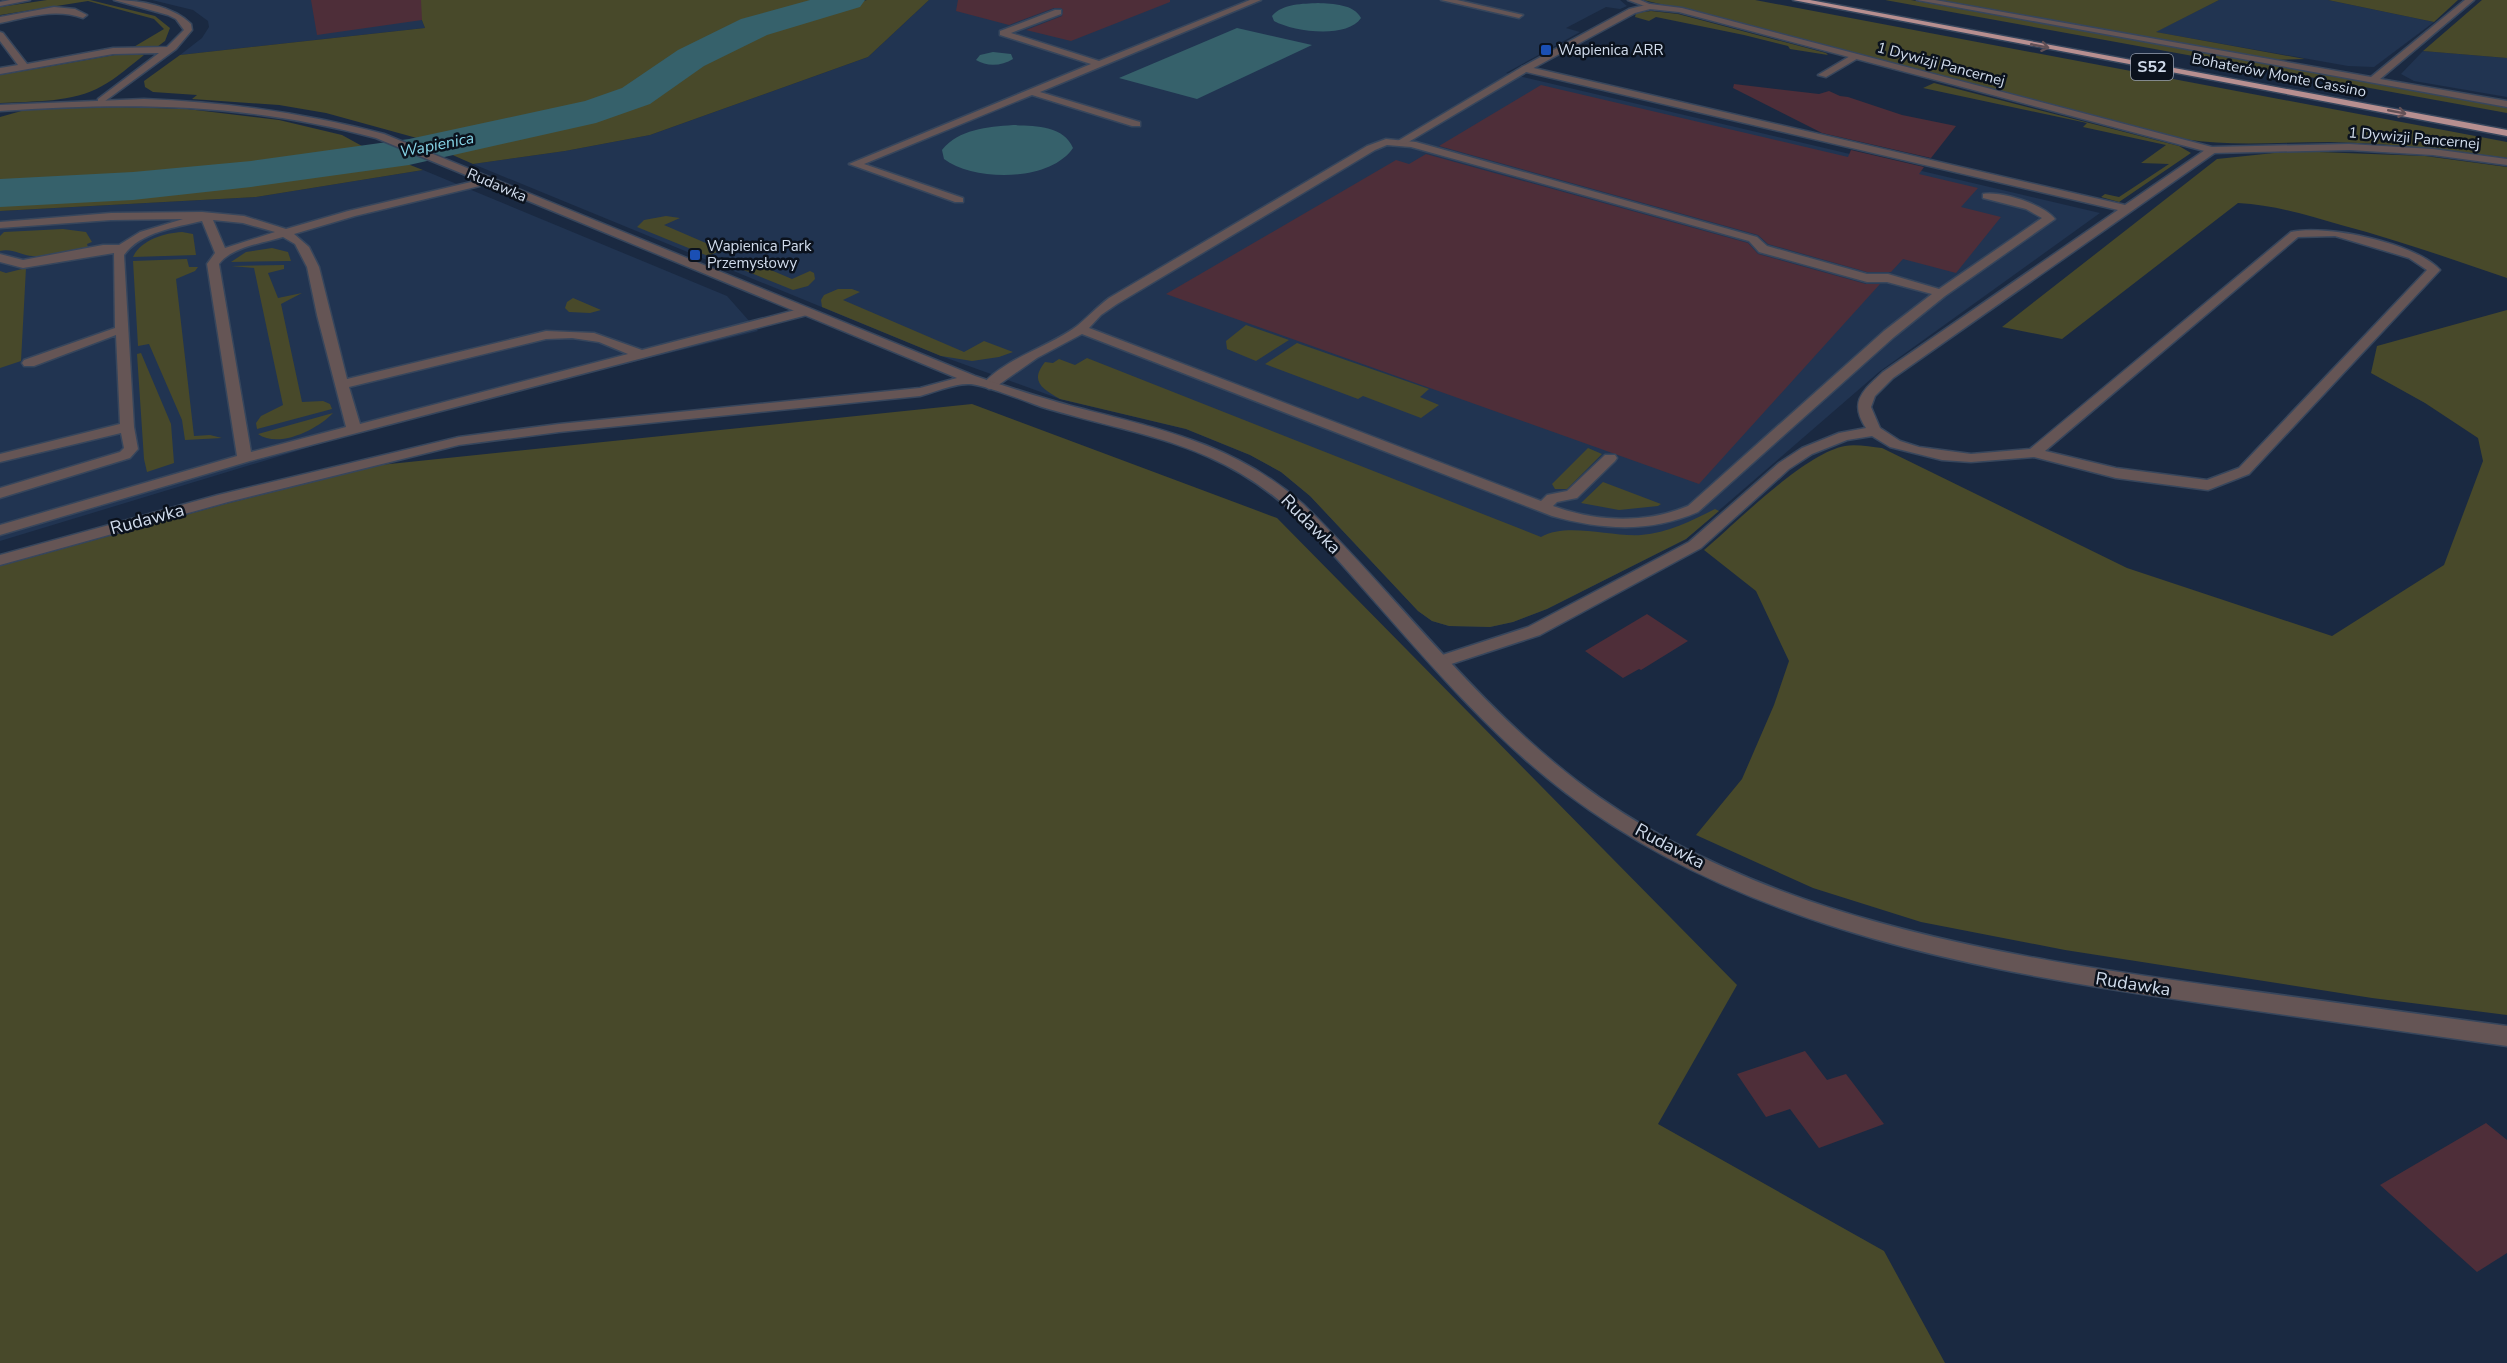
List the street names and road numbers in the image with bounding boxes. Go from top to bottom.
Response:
street label: 1 Dywizji Pancernej [1875,37,2007,91]
street label: Bohaterów Monte Cassino [2190,48,2368,102]
road number: S52 [2131,54,2173,80]
street label: 1 Dywizji Pancernej [2348,122,2480,154]
street label: Rudawka [464,163,530,207]
street label: Rudawka [1276,489,1346,559]
street label: Rudawka [107,498,187,540]
street label: Rudawka [1631,818,1709,874]
street label: Rudawka [2094,966,2172,1002]

